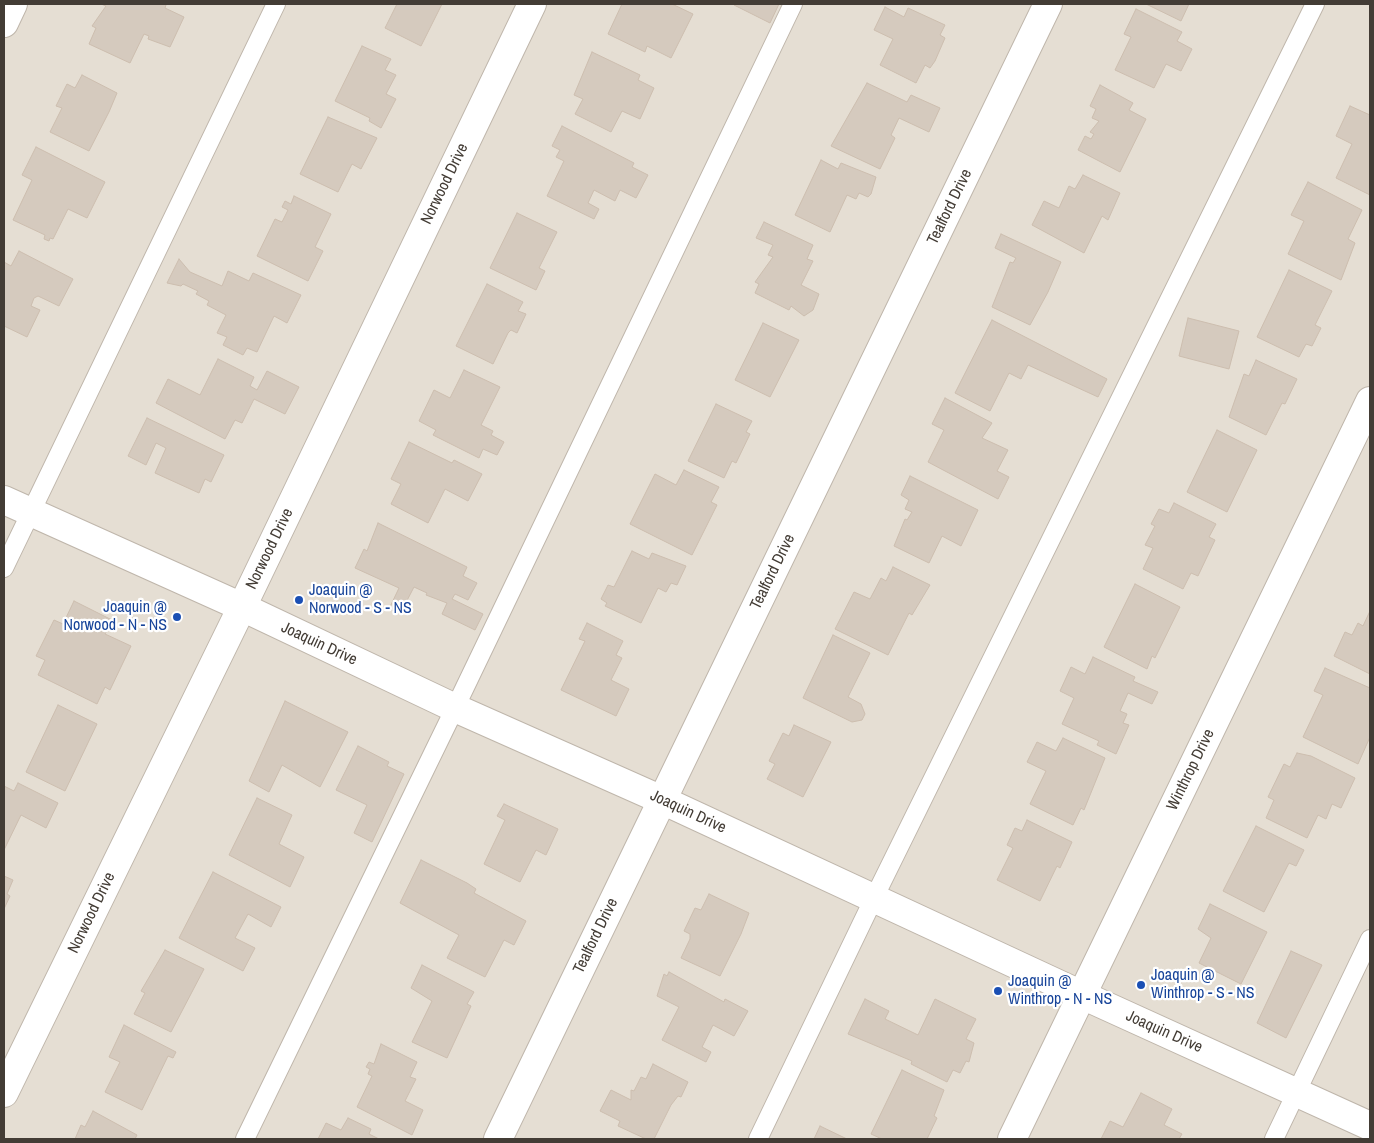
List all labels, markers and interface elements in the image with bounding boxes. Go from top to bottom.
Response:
street label: Norwood Drive [417,140,473,228]
street label: Tealford Drive [923,166,977,248]
street label: Norwood Drive [242,505,298,593]
street label: Tealford Drive [746,531,800,613]
place label: Joaquin @ Norwood - S - NS [309,581,412,619]
marker: Joaquin @ Norwood - S - NS [293,594,305,606]
place label: Joaquin @ Norwood - N - NS [63,598,167,636]
marker: Joaquin @ Norwood - N - NS [171,611,183,623]
street label: Joaquin Drive [278,618,360,670]
street label: Winthrop Drive [1163,726,1219,814]
street label: Joaquin Drive [647,786,729,838]
street label: Norwood Drive [64,869,120,957]
street label: Tealford Drive [569,895,623,977]
place label: Joaquin @ Winthrop - S - NS [1151,966,1255,1004]
place label: Joaquin @ Winthrop - N - NS [1008,972,1112,1010]
marker: Joaquin @ Winthrop - S - NS [1135,979,1147,991]
marker: Joaquin @ Winthrop - N - NS [992,985,1004,997]
street label: Joaquin Drive [1123,1007,1205,1057]

